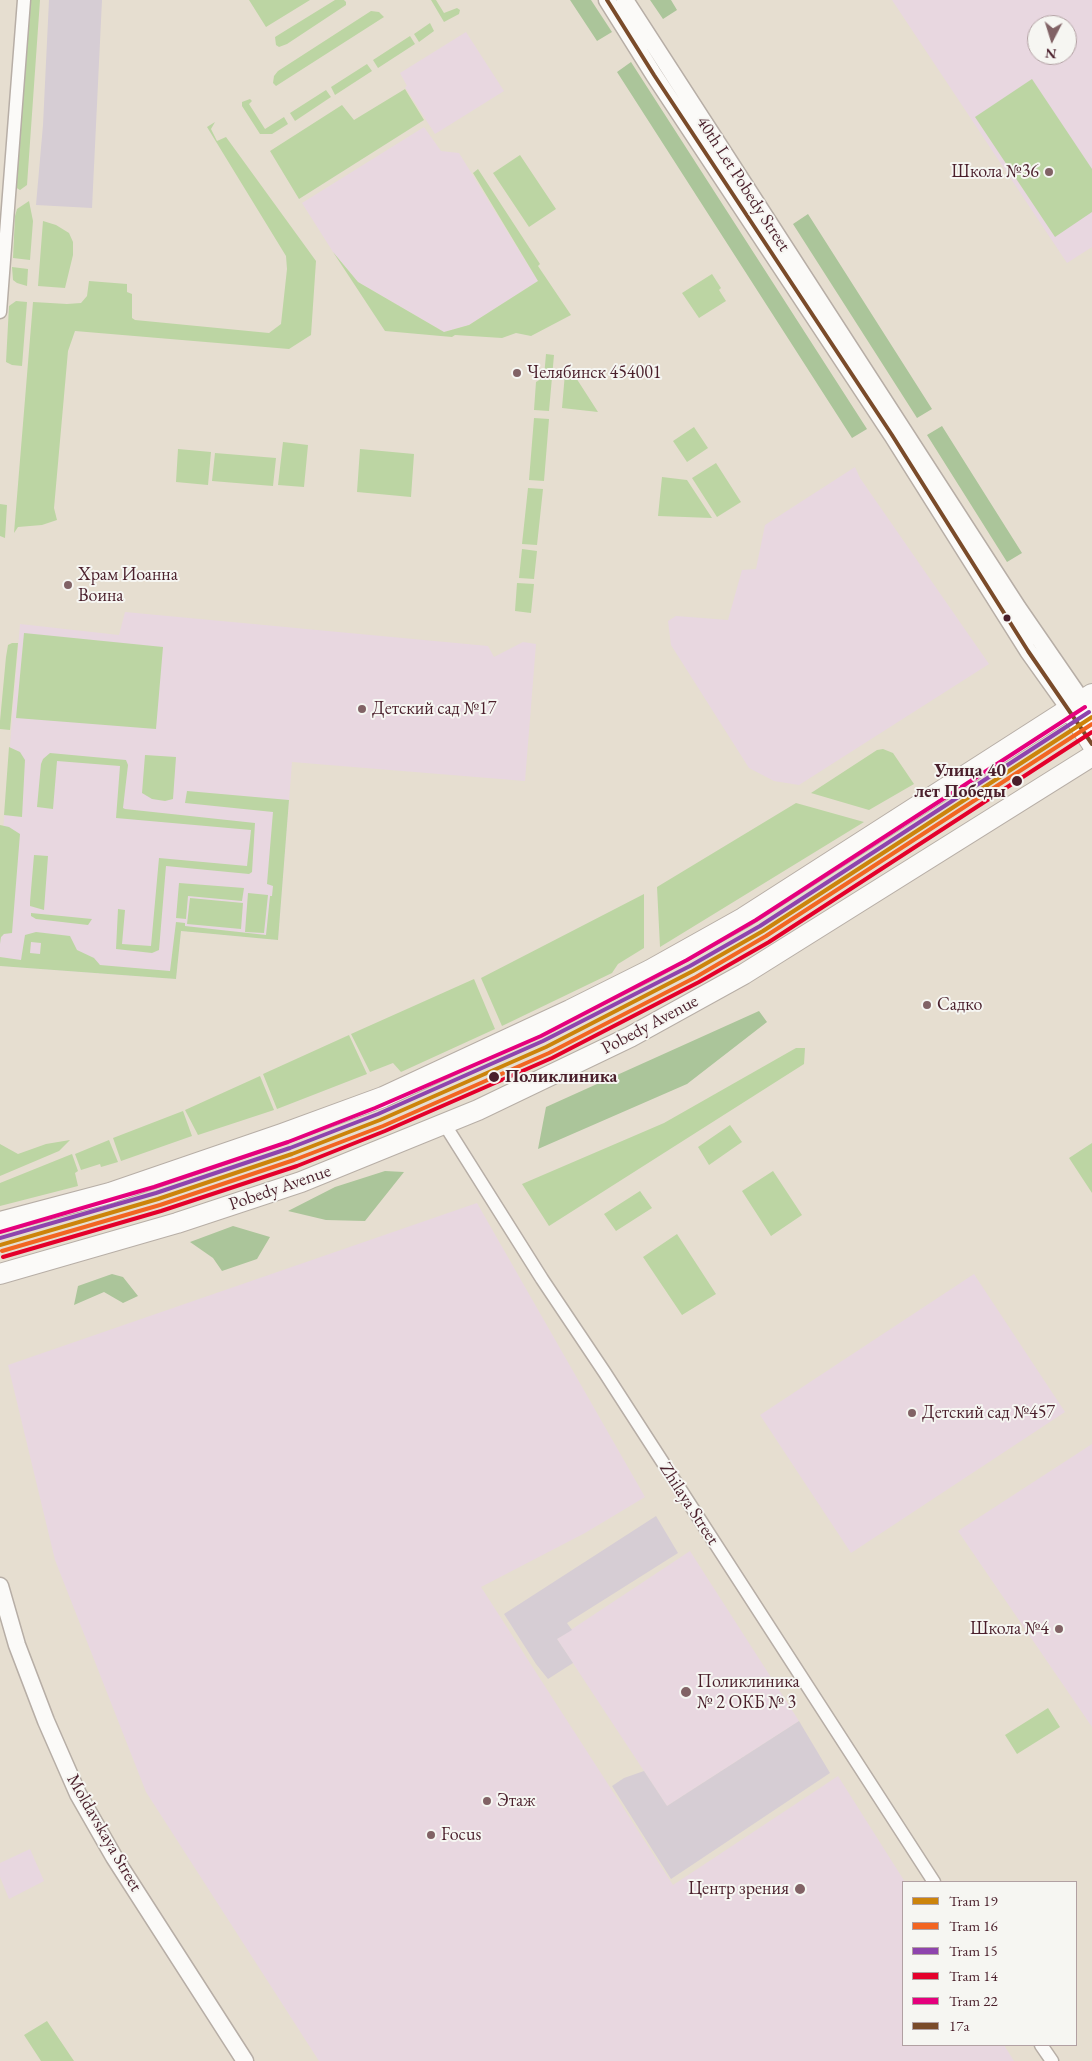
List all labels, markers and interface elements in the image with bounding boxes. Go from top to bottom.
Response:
north arrow [1027,15,1077,65]
text: N [1044,44,1057,63]
street label: 40th Let Pobedy Street [691,112,795,256]
place label: Школа №36 [951,161,1039,183]
marker: Школа №36 [1043,166,1055,178]
place label: Челябинск 454001 [527,362,661,384]
marker: Челябинск 454001 [511,367,523,379]
place label: Храм Иоанна Воина [78,564,178,606]
marker: Храм Иоанна Воина [62,579,74,591]
unlabelled marker [1002,613,1012,623]
place label: Детский сад №17 [372,698,496,720]
marker: Детский сад №17 [356,703,368,715]
place label: Улица 40 лет Победы [914,760,1006,802]
marker: Улица 40 лет Победы [1010,774,1024,788]
street label: Pobedy Avenue [598,991,702,1059]
place label: Садко [937,994,982,1016]
marker: Садко [921,999,933,1011]
place label: Поликлиника [505,1066,617,1088]
marker: Поликлиника [487,1070,501,1084]
street label: Pobedy Avenue [226,1160,334,1216]
place label: Детский сад №457 [922,1402,1055,1424]
marker: Детский сад №457 [906,1407,918,1419]
street label: Zhilaya Street [654,1459,724,1549]
place label: Школа №4 [970,1618,1049,1640]
marker: Школа №4 [1053,1623,1065,1635]
place label: Поликлиника № 2 ОКБ № 3 [697,1671,800,1714]
marker: Поликлиника № 2 ОКБ № 3 [679,1685,693,1699]
street label: Moldavskaya Street [62,1771,146,1895]
place label: Этаж [497,1790,536,1812]
marker: Этаж [481,1795,493,1807]
place label: Focus [441,1824,481,1846]
marker: Focus [425,1829,437,1841]
place label: Центр зрения [688,1878,789,1900]
legend [902,1881,1077,2046]
marker: Центр зрения [793,1882,807,1896]
text: Tram 19 [949,1891,998,1910]
text: Tram 16 [949,1916,998,1935]
text: Tram 15 [949,1941,998,1960]
text: Tram 14 [949,1966,998,1985]
text: Tram 22 [949,1991,998,2010]
text: 17a [949,2016,969,2035]

